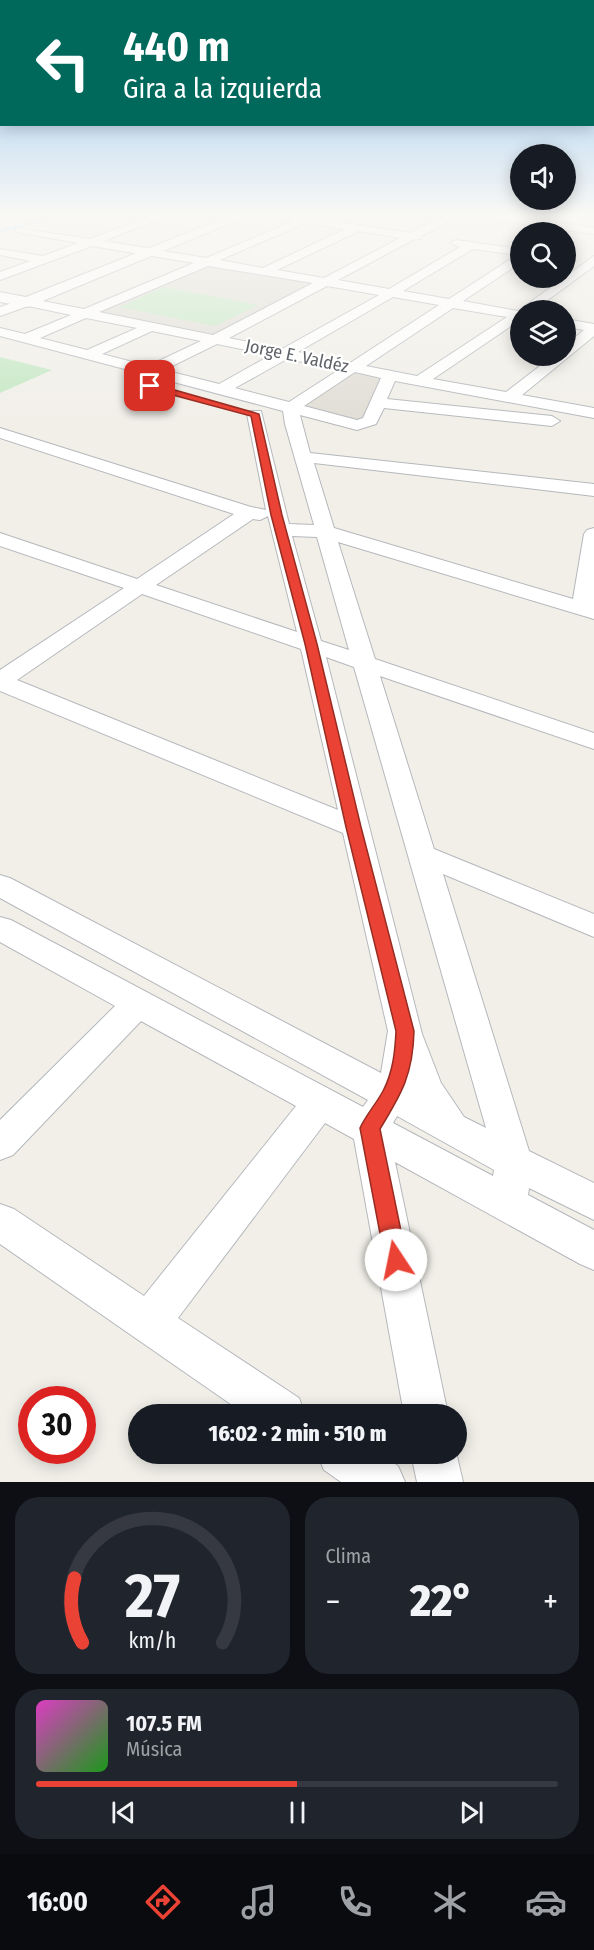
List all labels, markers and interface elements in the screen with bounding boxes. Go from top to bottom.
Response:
text: 440 m [123,22,230,72]
icon: left [24,24,102,102]
text: Gira a la izquierda [123,73,322,105]
map controls [510,144,576,366]
button: sound [510,144,576,210]
button: search [510,222,576,288]
button: layers [510,300,576,366]
street label: Jorge E. Valdéz [243,334,351,378]
pin [124,360,175,411]
icon: arrive [133,369,166,402]
position arrow [364,1228,428,1292]
speed limit sign: 30 [18,1386,96,1464]
text: 16:02 · 2 min · 510 m [209,1420,386,1447]
text: Clima [326,1544,371,1568]
text: 27 [124,1559,180,1634]
text: 22° [410,1574,473,1628]
text: − [326,1582,340,1622]
text: + [543,1582,558,1622]
text: km/h [128,1628,176,1654]
text: 107.5 FM [126,1710,202,1737]
text: Música [126,1737,182,1761]
icon: previous [107,1796,140,1829]
icon: pause [281,1796,314,1829]
icon: next [455,1796,488,1829]
icon: directions [142,1881,184,1923]
icon: music [238,1881,280,1923]
icon: phone [334,1881,376,1923]
icon: climate [429,1881,471,1923]
icon: car [525,1881,567,1923]
text: 16:00 [27,1886,88,1918]

